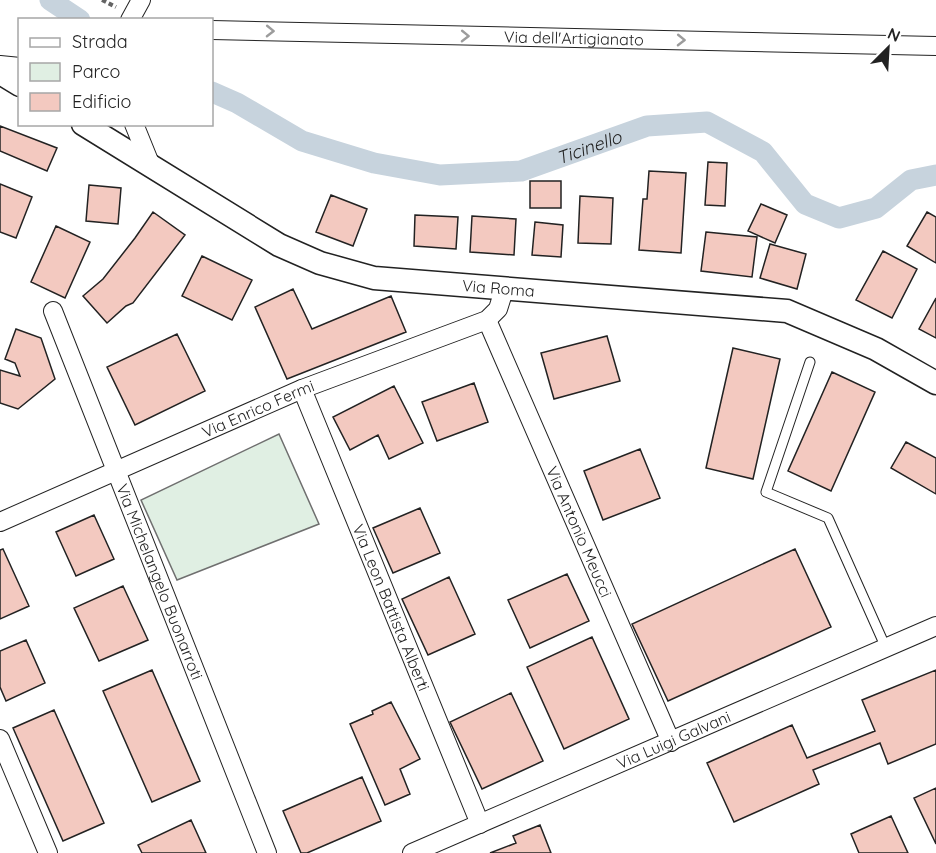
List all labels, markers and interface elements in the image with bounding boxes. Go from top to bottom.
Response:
legend [18,18,213,126]
north arrow [858,18,918,78]
text: N [885,23,904,46]
one-way arrow [265,25,274,38]
street label: Via dell'Artigianato [504,26,644,50]
one-way arrow [460,29,469,42]
text: Strada [72,30,128,53]
one-way arrow [676,34,685,47]
text: Parco [72,60,120,83]
text: Edificio [72,90,131,113]
water label: Ticinello [553,124,625,169]
street label: Via Roma [461,275,536,301]
street label: Via Enrico Fermi [199,375,317,442]
street label: Via Antonio Meucci [542,463,617,600]
street label: Via Michelangelo Buonarroti [112,481,208,682]
street label: Via Leon Battista Alberti [348,521,434,694]
street label: Via Luigi Galvani [613,706,734,773]

